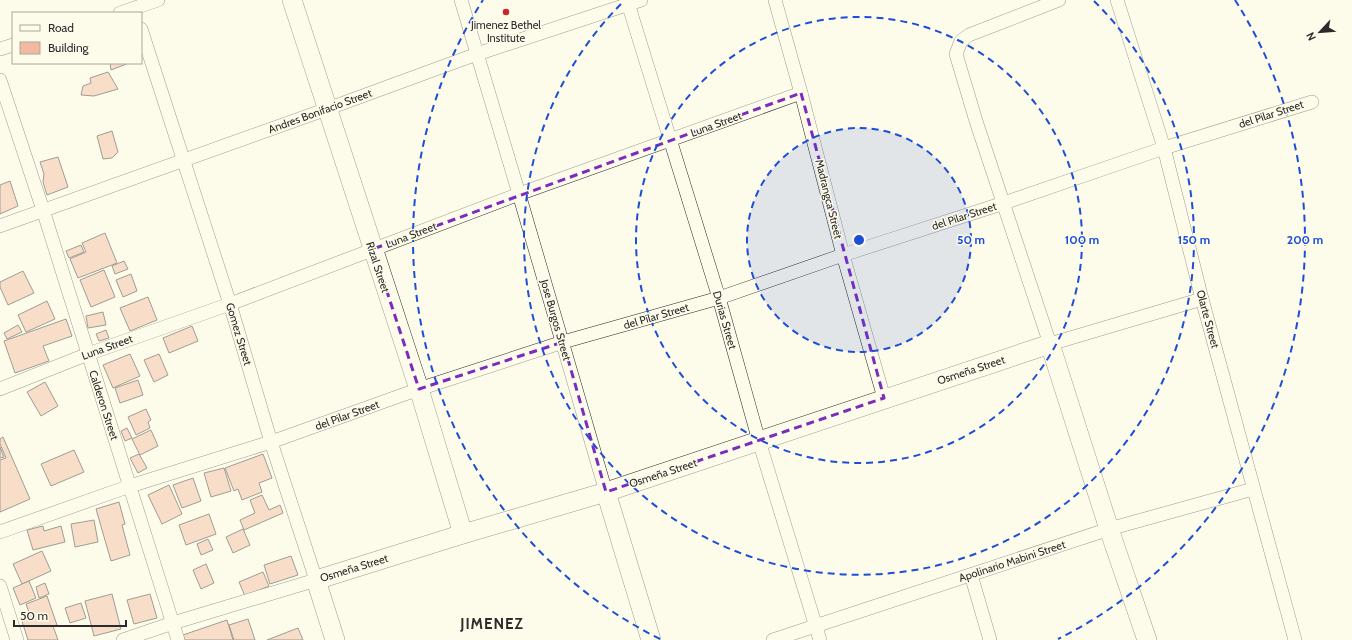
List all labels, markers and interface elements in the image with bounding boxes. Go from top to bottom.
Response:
marker: Jimenez Bethel Institute [501,7,511,17]
legend [12,12,142,64]
north arrow [1300,12,1340,52]
place label: Jimenez Bethel Institute [470,18,541,45]
text: Road [48,20,74,35]
text: N [1303,30,1319,43]
text: Building [48,40,90,55]
street label: Andres Bonifacio Street [266,86,374,136]
street label: del Pilar Street [1237,97,1306,131]
street label: Luna Street [689,108,744,140]
street label: Madrangca Street [812,158,846,241]
street label: del Pilar Street [930,199,999,233]
street label: Luna Street [384,219,439,251]
text: 50 m [957,232,985,247]
text: 100 m [1065,232,1099,247]
text: 150 m [1178,232,1210,247]
text: 200 m [1287,232,1323,247]
centre of rings [852,233,866,247]
street label: Rizal Street [363,240,393,294]
street label: Jose Burgos Street [537,277,574,363]
street label: Olarte Street [1194,288,1223,350]
street label: Durias Street [710,289,740,351]
street label: del Pilar Street [622,300,691,332]
street label: Gomez Street [223,301,255,367]
street label: Luna Street [80,331,135,363]
street label: Osmeña Street [935,352,1007,388]
street label: Calderon Street [86,368,122,442]
street label: del Pilar Street [313,397,381,433]
street label: Osmeña Street [627,455,699,491]
street label: Apolinario Mabini Street [957,537,1067,585]
street label: Osmeña Street [318,551,390,585]
scale bar [14,602,126,628]
text: 50 m [20,608,48,623]
district label: JIMENEZ [459,615,524,633]

